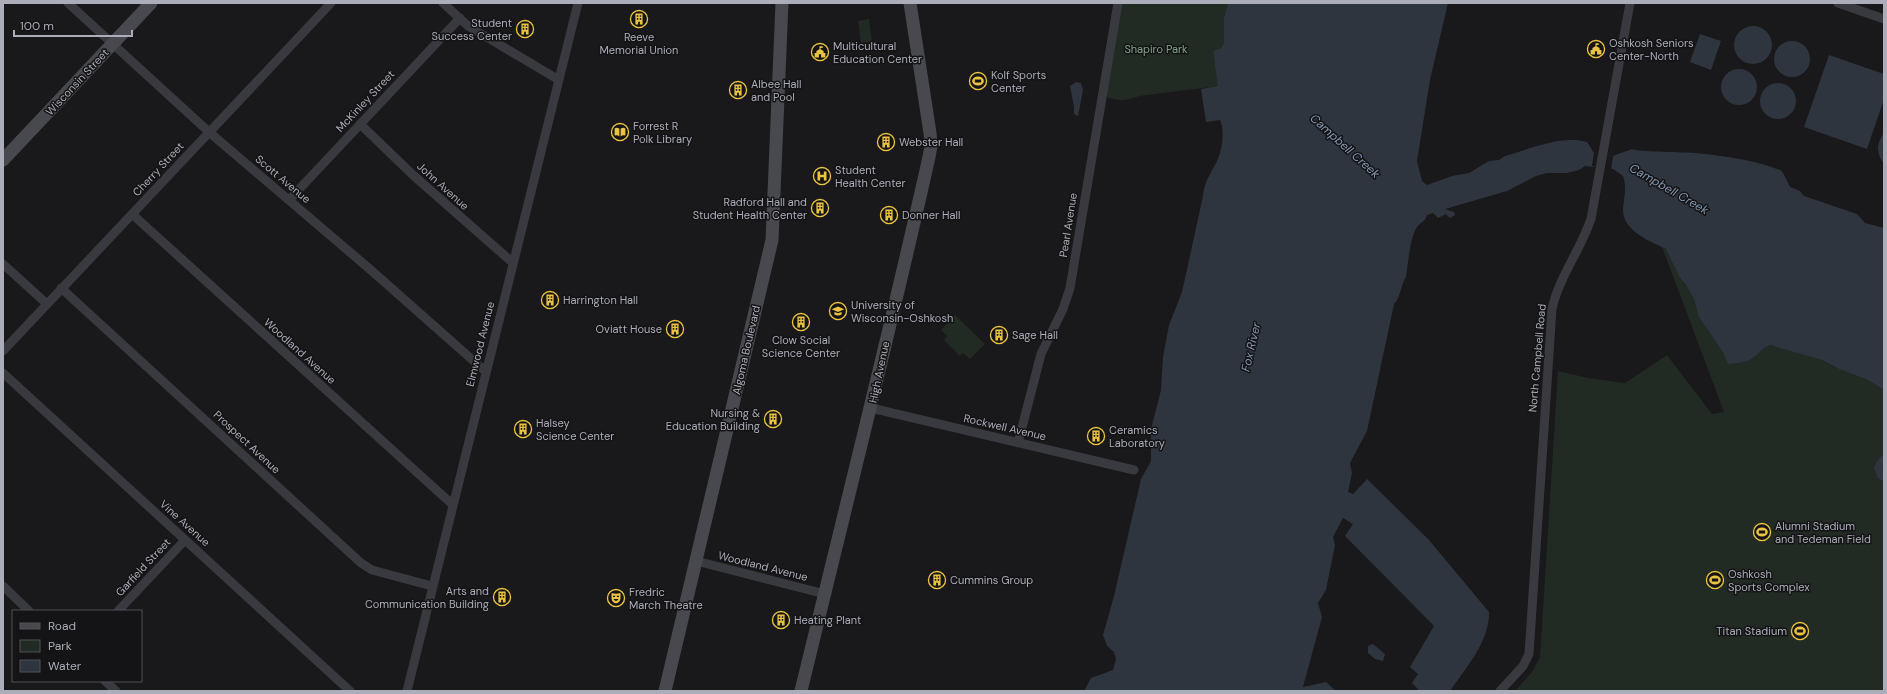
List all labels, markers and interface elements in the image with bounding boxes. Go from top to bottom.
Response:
building icon: Reeve Memorial Union [629,9,649,29]
scale bar [14,12,132,38]
place label: Student Success Center [432,16,512,43]
text: 100 m [20,18,54,34]
building icon: Student Success Center [515,19,535,39]
place label: Reeve Memorial Union [600,30,678,57]
place label: Oshkosh Seniors Center-North [1609,36,1694,63]
place label: Multicultural Education Center [833,39,922,66]
public building icon: Oshkosh Seniors Center-North [1586,39,1606,59]
public building icon: Multicultural Education Center [810,42,830,62]
park label: Shapiro Park [1124,42,1188,56]
street label: Wisconsin Street [42,46,112,118]
street label: McKinley Street [333,67,397,135]
place label: Kolf Sports Center [991,68,1046,95]
sports icon: Kolf Sports Center [968,71,988,91]
place label: Albee Hall and Pool [751,77,801,104]
building icon: Albee Hall and Pool [728,80,748,100]
water label: Campbell Creek [1307,110,1384,182]
place label: Forrest R Polk Library [633,119,692,146]
library icon: Forrest R Polk Library [610,122,630,142]
building icon: Webster Hall [876,132,896,152]
place label: Webster Hall [899,135,963,149]
street label: Cherry Street [129,139,187,199]
street label: Scott Avenue [252,152,314,206]
street label: John Avenue [414,159,472,213]
water label: Campbell Creek [1626,160,1712,219]
place label: Student Health Center [835,163,906,190]
hospital icon: Student Health Center [812,166,832,186]
street label: Pearl Avenue [1056,192,1080,258]
place label: Radford Hall and Student Health Center [693,195,807,222]
building icon: Radford Hall and Student Health Center [810,198,830,218]
building icon: Donner Hall [879,205,899,225]
place label: Donner Hall [902,208,960,222]
building icon: Harrington Hall [540,290,560,310]
place label: Harrington Hall [563,293,638,307]
place label: University of Wisconsin-Oshkosh [851,298,953,325]
street label: Elmwood Avenue [463,300,497,388]
school or university icon: University of Wisconsin-Oshkosh [828,301,848,321]
street label: North Campbell Road [1525,303,1549,413]
street label: Algoma Boulevard [729,304,763,396]
building icon: Clow Social Science Center [791,312,811,332]
street label: Woodland Avenue [261,315,339,387]
building icon: Oviatt House [665,319,685,339]
water label: Fox River [1238,320,1265,373]
place label: Oviatt House [596,322,662,336]
building icon: Sage Hall [989,325,1009,345]
place label: Sage Hall [1012,328,1058,342]
place label: Clow Social Science Center [762,333,840,360]
street label: High Avenue [866,340,892,404]
place label: Nursing & Education Building [666,406,760,433]
street label: Prospect Avenue [211,407,283,477]
building icon: Nursing & Education Building [763,409,783,429]
street label: Rockwell Avenue [962,411,1048,443]
place label: Halsey Science Center [536,416,614,443]
building icon: Halsey Science Center [513,419,533,439]
place label: Ceramics Laboratory [1109,423,1165,450]
building icon: Ceramics Laboratory [1086,426,1106,446]
street label: Vine Avenue [157,497,213,549]
place label: Alumni Stadium and Tedeman Field [1775,519,1871,546]
sports icon: Alumni Stadium and Tedeman Field [1752,522,1772,542]
street label: Garfield Street [113,535,173,599]
street label: Woodland Avenue [717,548,809,584]
place label: Oshkosh Sports Complex [1728,567,1810,594]
building icon: Cummins Group [927,570,947,590]
sports icon: Oshkosh Sports Complex [1705,570,1725,590]
place label: Cummins Group [950,573,1033,587]
place label: Arts and Communication Building [365,584,489,611]
place label: Fredric March Theatre [629,585,703,612]
building icon: Arts and Communication Building [492,587,512,607]
theatre icon: Fredric March Theatre [606,588,626,608]
legend [12,610,142,682]
building icon: Heating Plant [771,610,791,630]
place label: Heating Plant [794,613,861,627]
text: Road [48,618,76,634]
sports icon: Titan Stadium [1790,621,1810,641]
place label: Titan Stadium [1716,624,1787,638]
text: Park [48,638,72,654]
text: Water [48,658,82,674]

